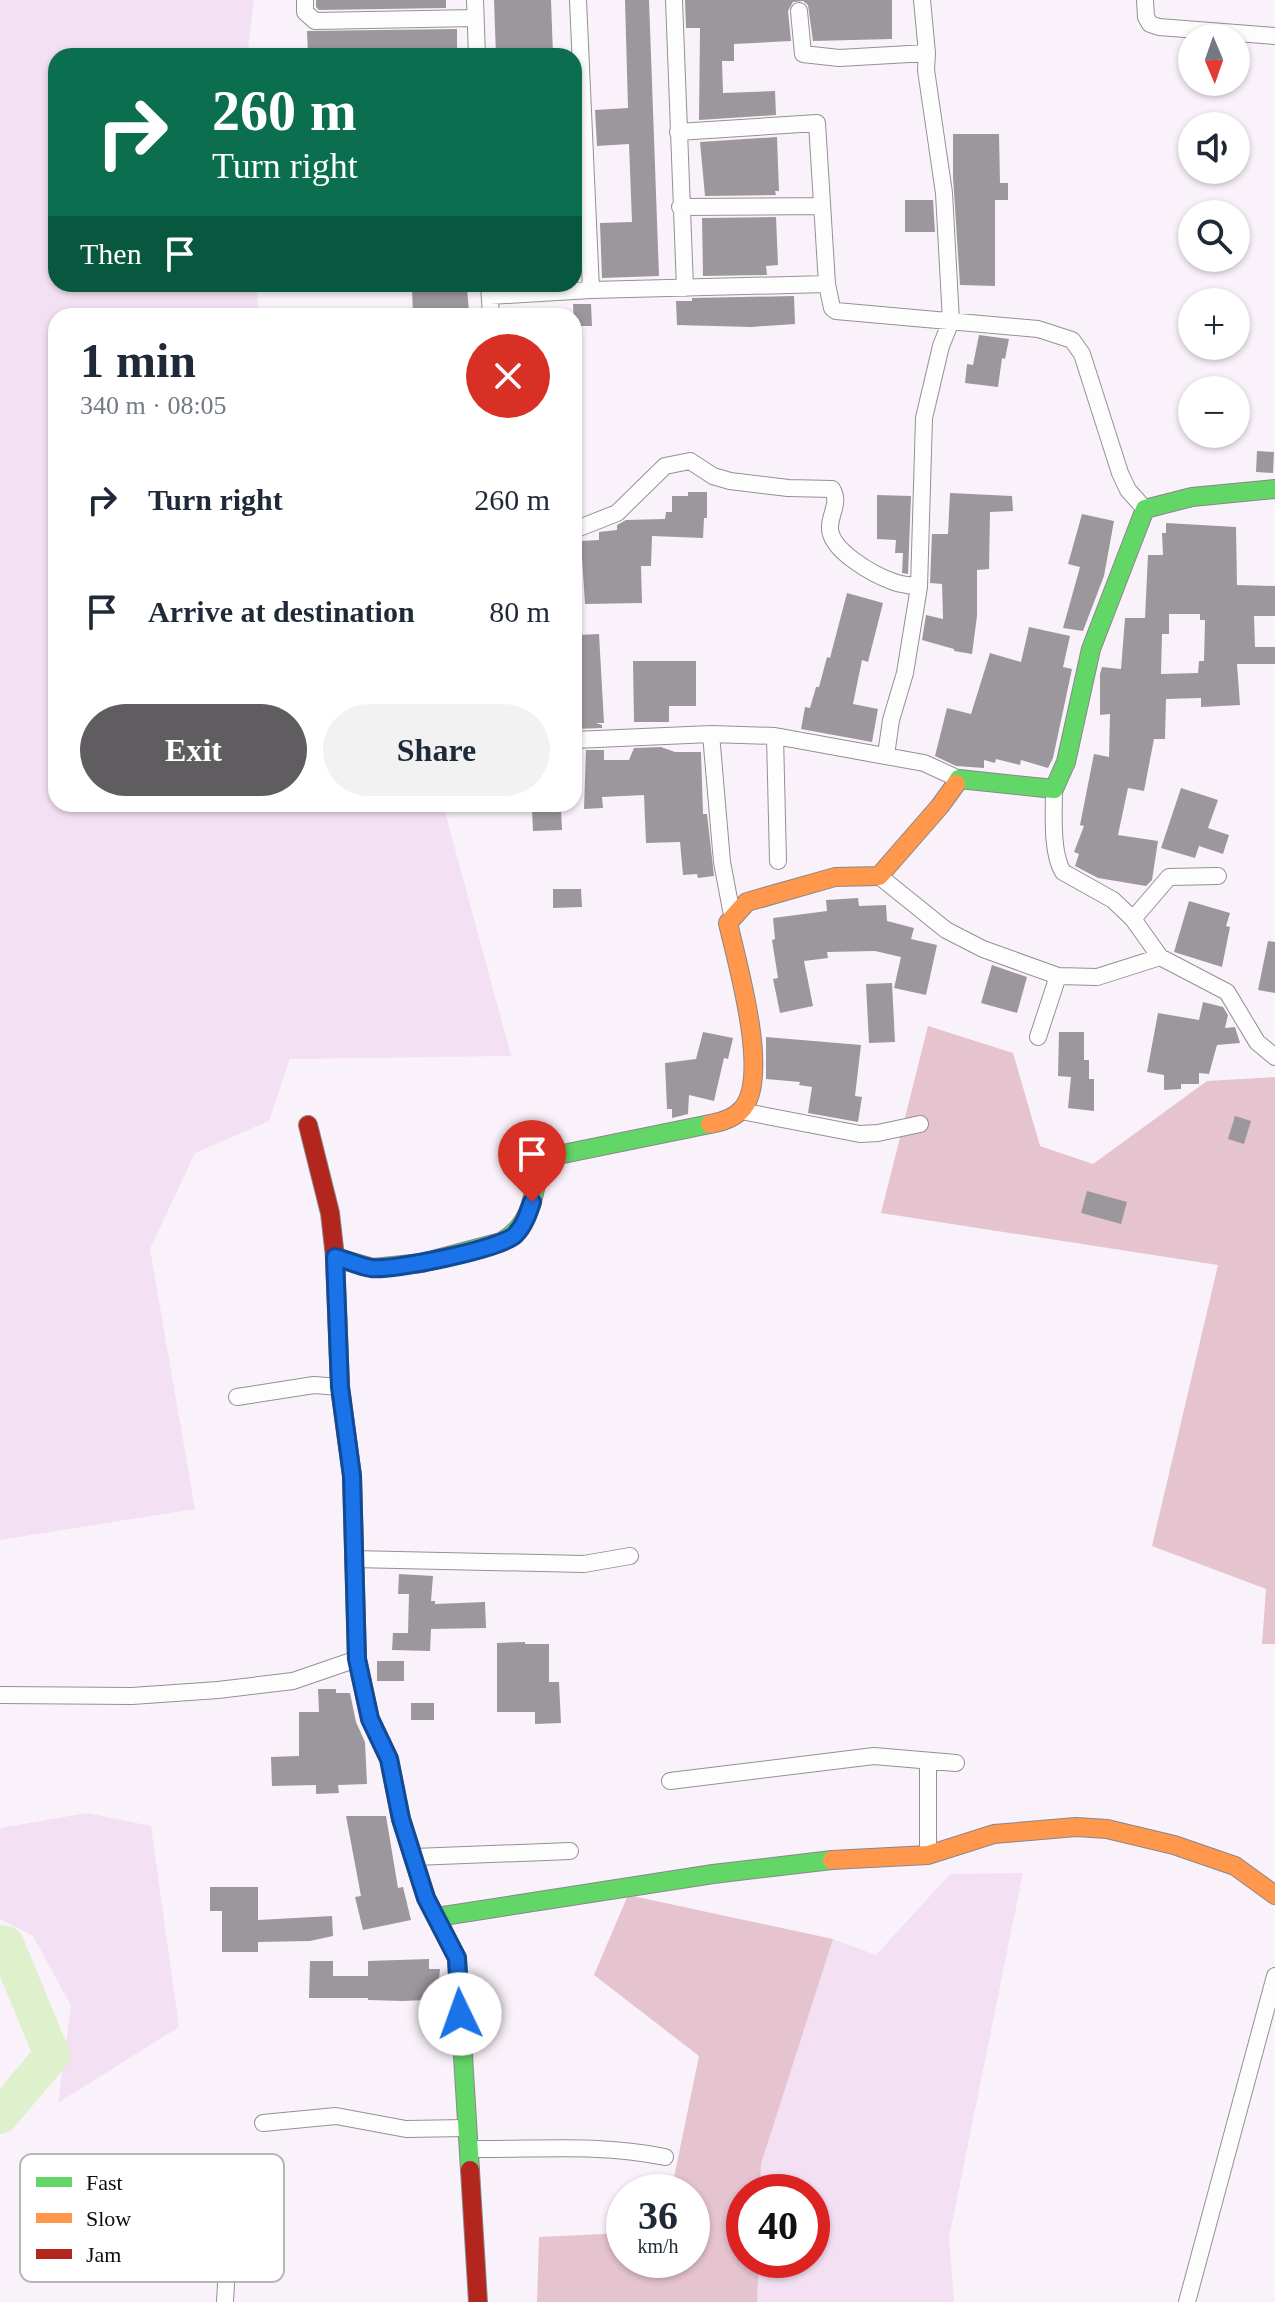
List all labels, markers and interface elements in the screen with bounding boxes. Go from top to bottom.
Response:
north arrow [1178,24,1250,96]
map controls [1178,24,1250,448]
icon: right [80,80,184,184]
text: 260 m [212,80,357,142]
button: sound [1178,112,1250,184]
text: Turn right [212,146,358,186]
button: search [1178,200,1250,272]
icon: arrive [158,232,202,276]
text: Then [80,237,142,270]
button: + [1178,288,1250,360]
text: 1 min [80,334,196,387]
button: close [466,334,550,418]
button: − [1178,376,1250,448]
text: 340 m · 08:05 [80,391,227,420]
icon: right [80,478,124,522]
text: Turn right [148,483,283,516]
text: 260 m [474,483,550,516]
icon: arrive [80,590,124,634]
text: Arrive at destination [148,595,415,628]
text: 80 m [489,595,550,628]
button: Exit [80,704,307,796]
button: Share [323,704,550,796]
pin [498,1120,566,1202]
icon: arrive [510,1132,554,1176]
position arrow [418,1972,502,2056]
legend [20,2154,284,2282]
text: Fast [86,2170,123,2195]
speed limit sign: 40 [726,2174,830,2278]
text: 36 [638,2193,678,2238]
text: Slow [86,2206,131,2231]
text: km/h [637,2235,679,2257]
text: Jam [86,2242,121,2267]

